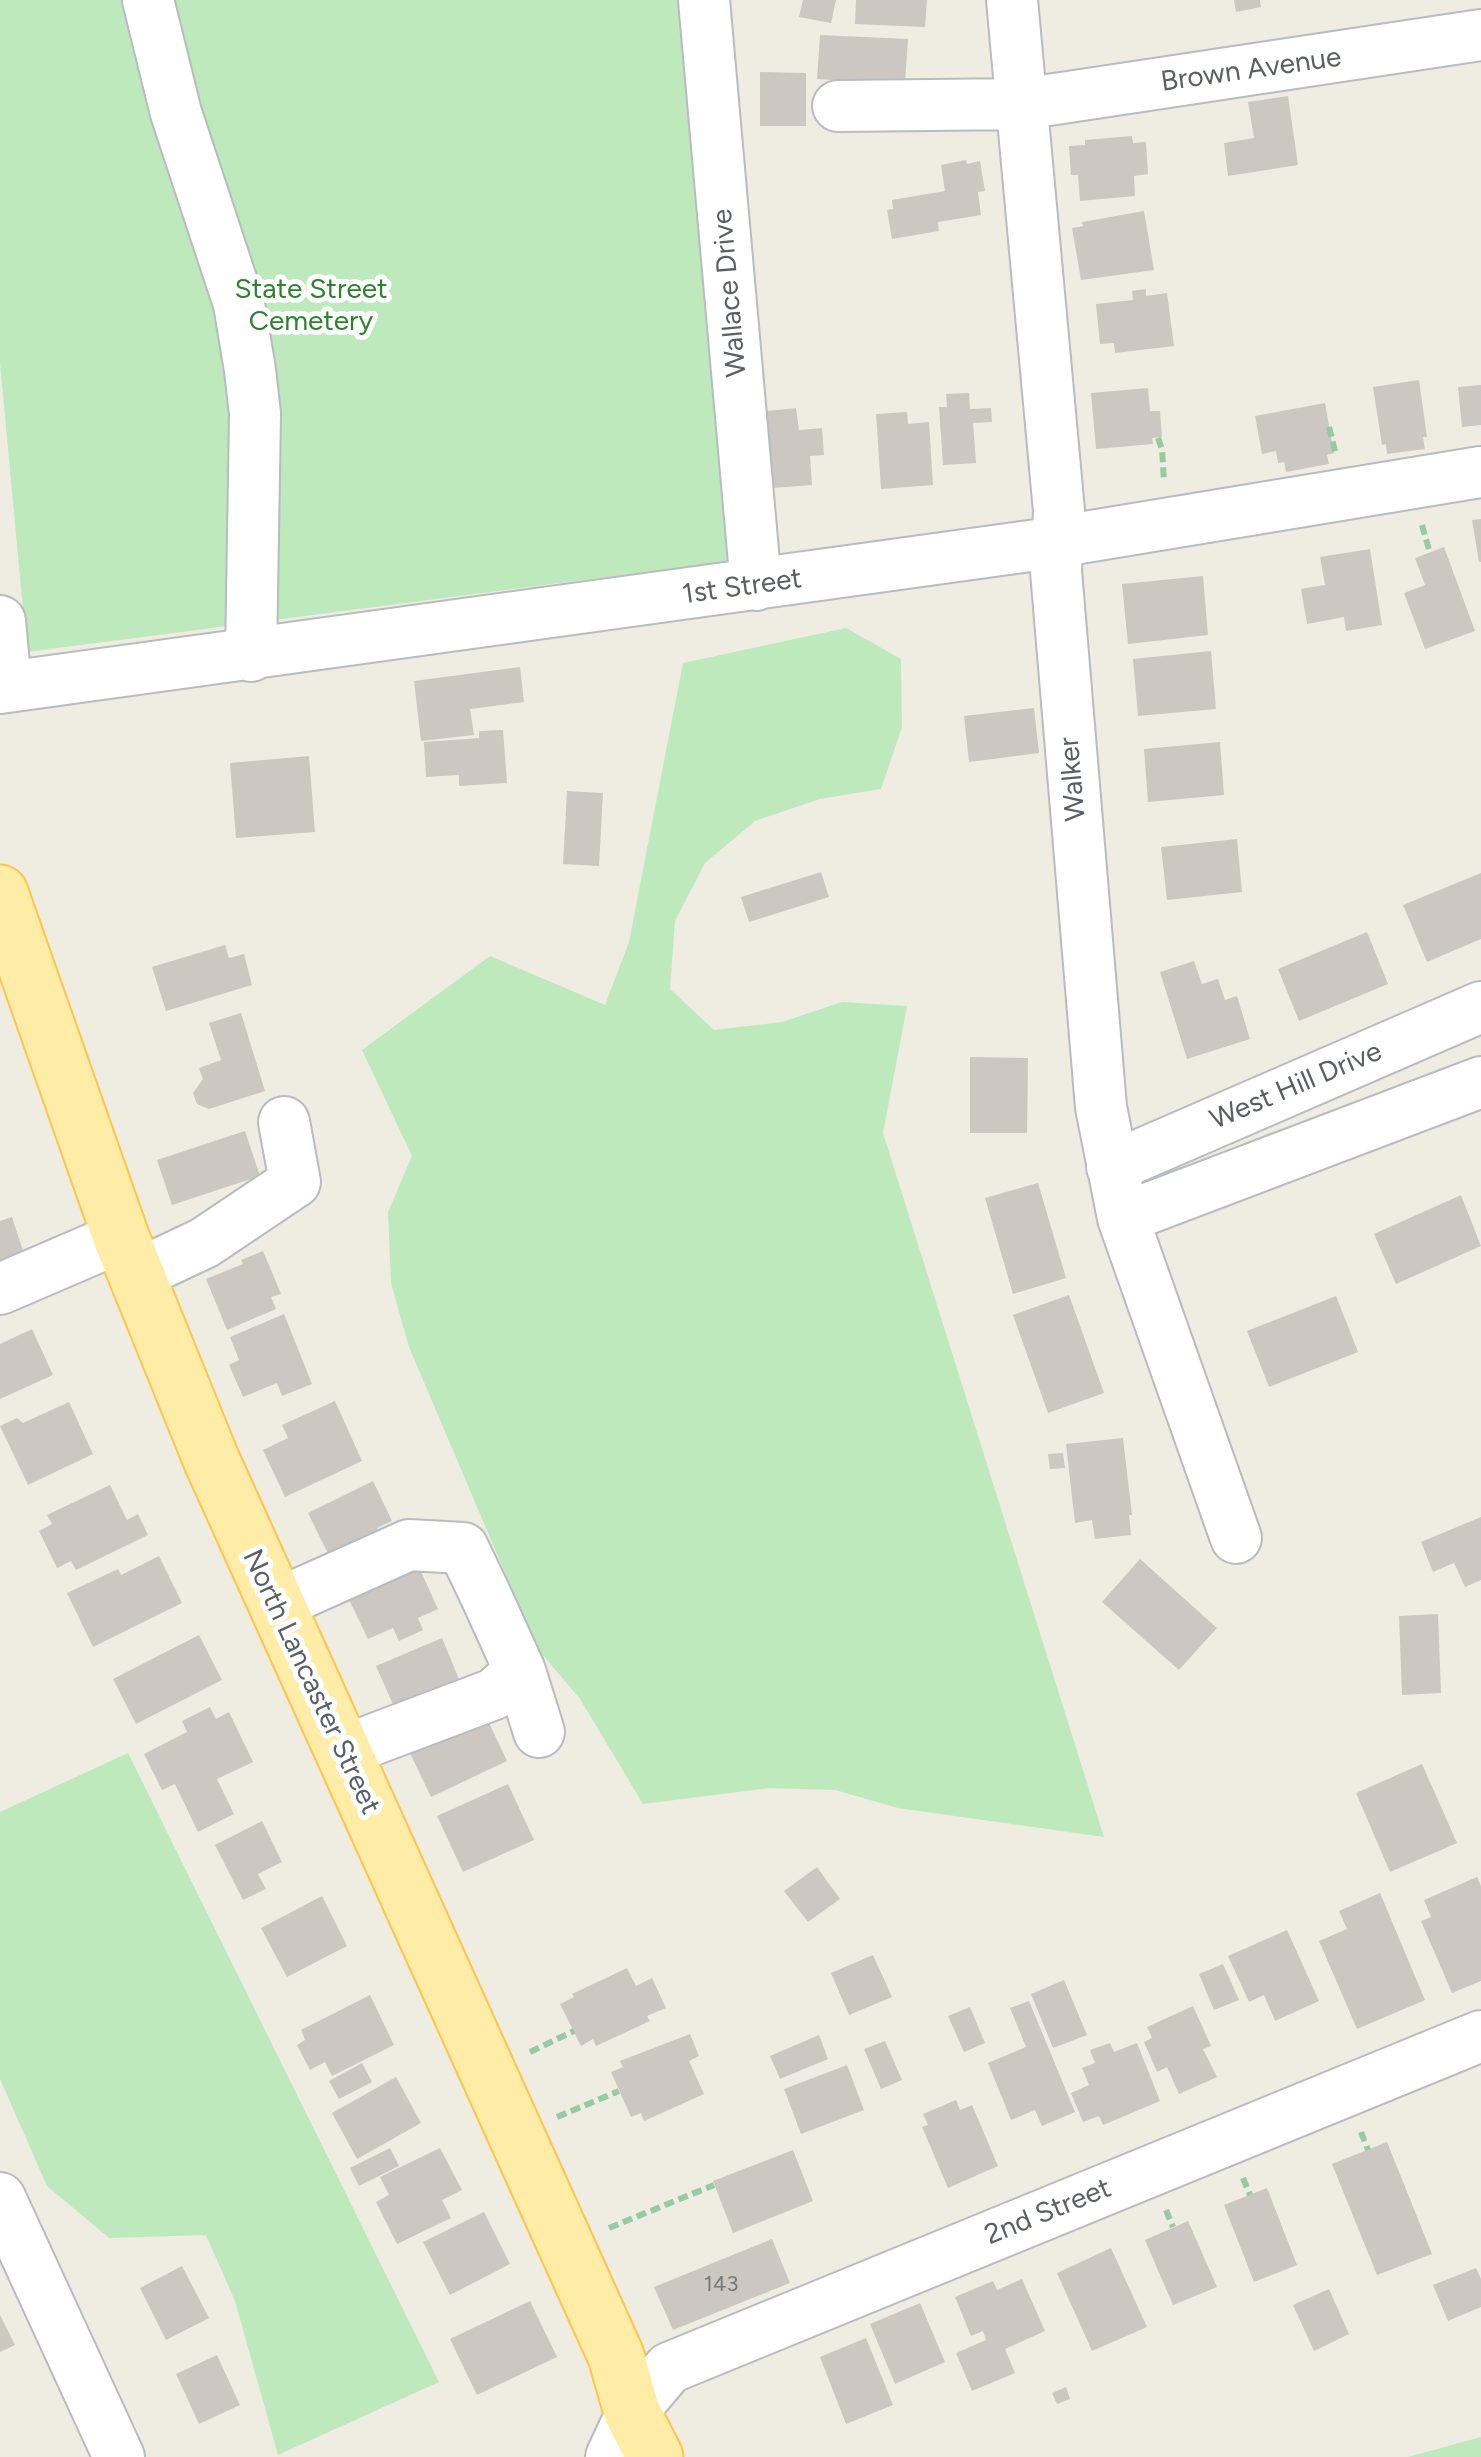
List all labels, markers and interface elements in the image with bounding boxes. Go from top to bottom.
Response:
street label: Brown Avenue [1159,41,1343,99]
street label: Wallace Drive [706,207,754,379]
park label: State Street Cemetery [234,273,388,339]
street label: 1st Street [680,562,804,612]
street label: Walker [1053,736,1093,822]
street label: West Hill Drive [1205,1035,1387,1137]
street label: North Lancaster Street [235,1544,387,1820]
street label: 2nd Street [980,2172,1116,2252]
house number: 143 [704,2272,738,2298]

